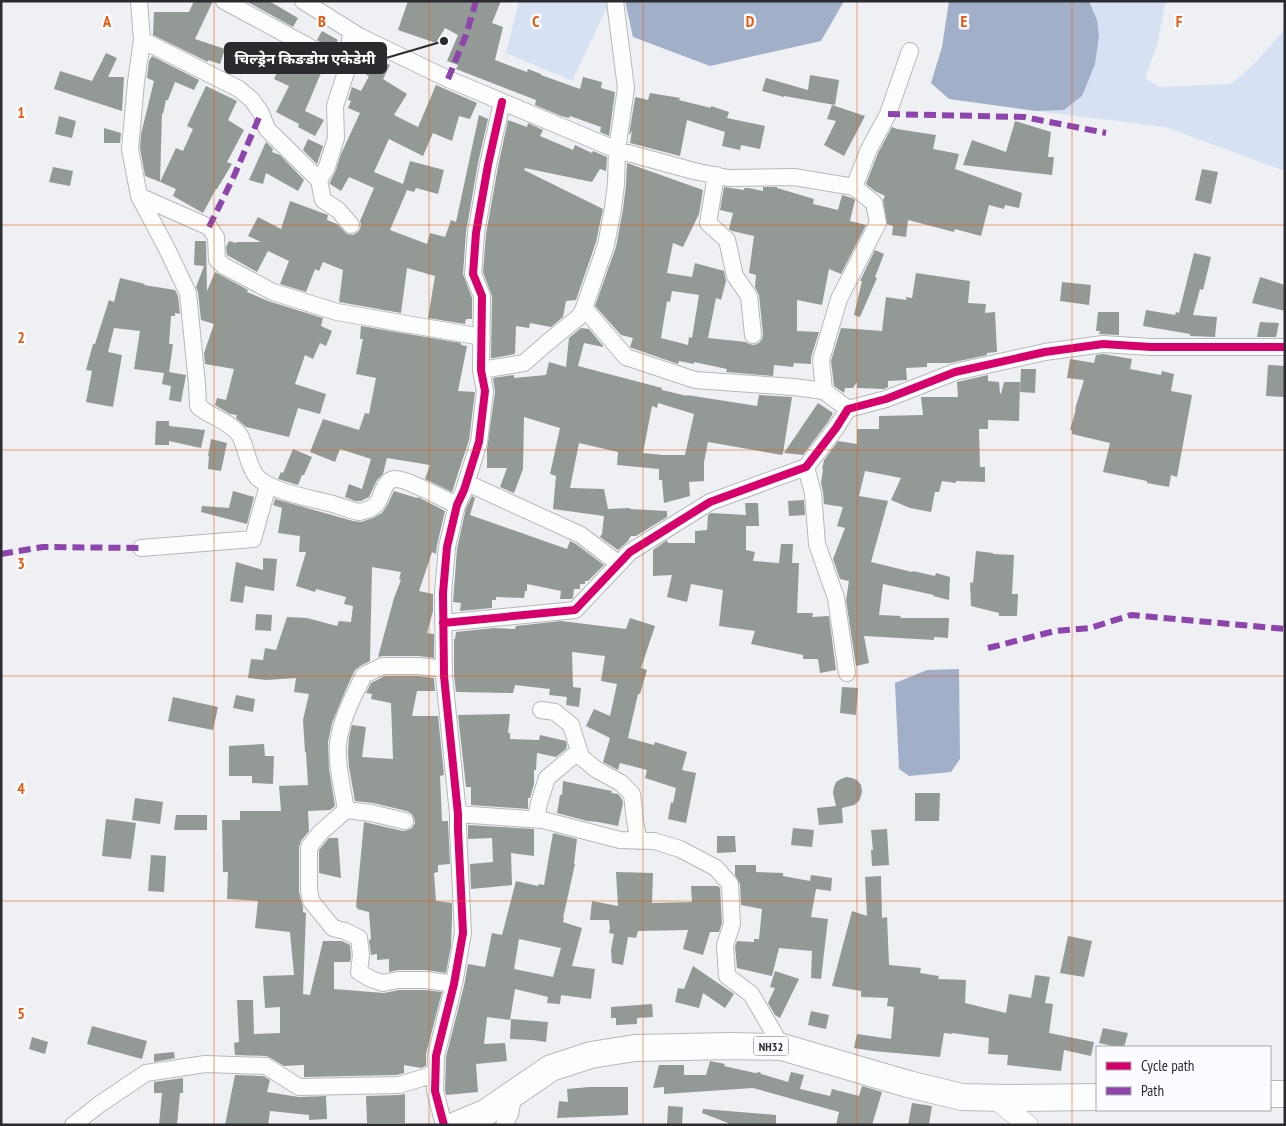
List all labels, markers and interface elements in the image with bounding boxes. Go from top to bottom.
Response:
text: A [102,11,112,31]
text: B [318,11,326,31]
text: C [532,11,540,31]
text: D [746,11,755,31]
text: E [961,11,968,31]
text: F [1176,11,1183,31]
callout: चिल्ड्रेन किङडोम एकेडेमी [225,43,386,73]
text: चिल्ड्रेन किङडोम एकेडेमी [234,49,376,68]
text: 1 [17,102,25,122]
text: 2 [17,327,25,347]
text: 3 [17,553,25,573]
text: 4 [17,778,25,798]
text: 5 [17,1003,25,1023]
road number: NH32 [754,1036,788,1056]
legend [1096,1046,1271,1111]
text: Cycle path [1141,1056,1194,1075]
text: Path [1141,1081,1164,1100]

